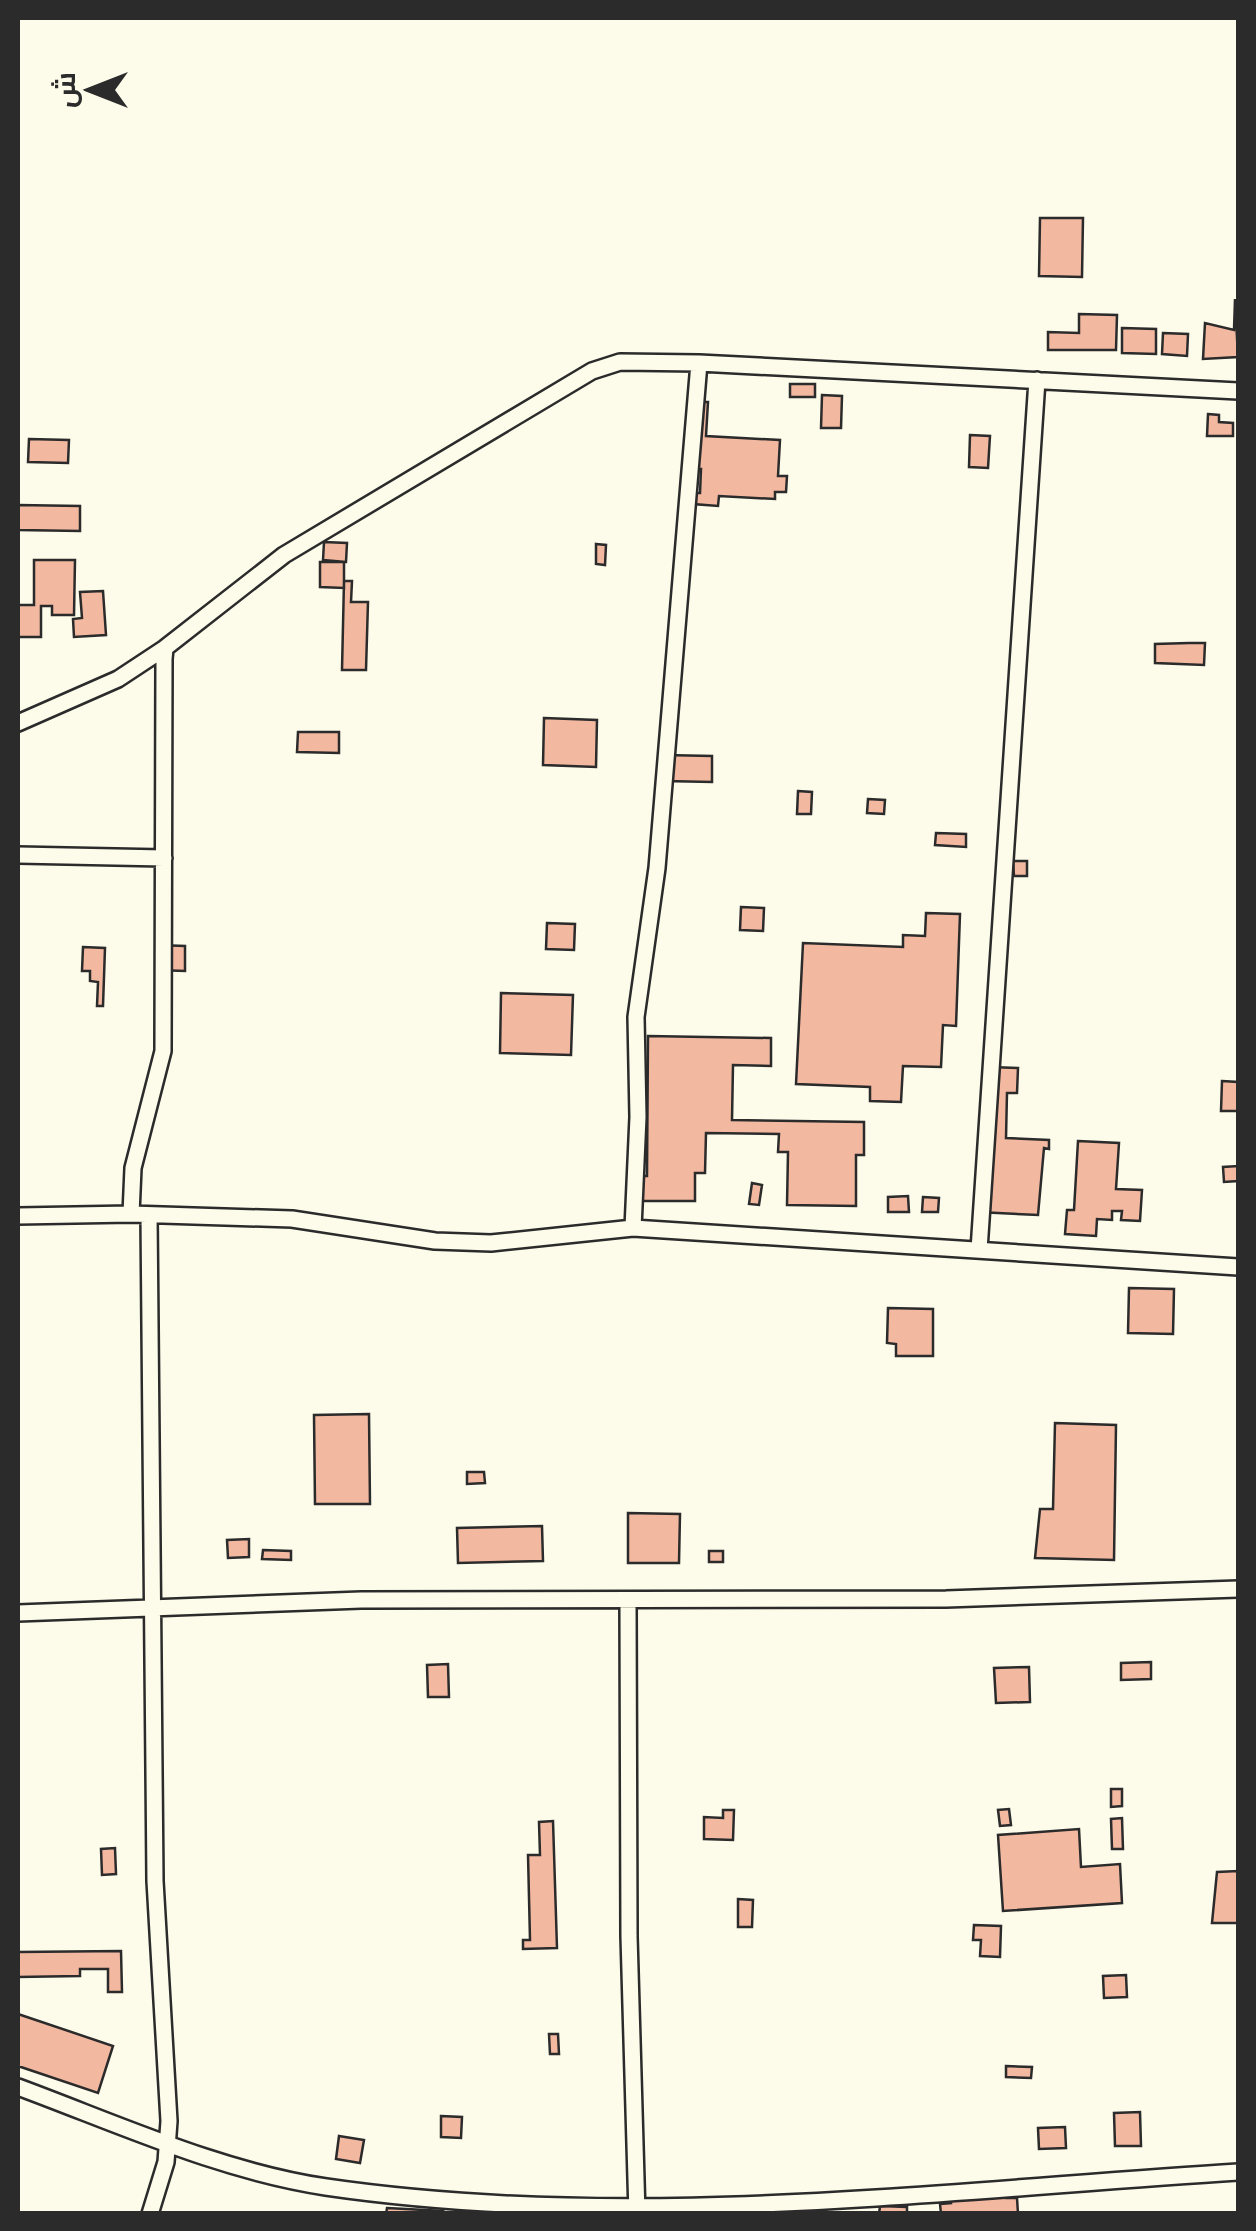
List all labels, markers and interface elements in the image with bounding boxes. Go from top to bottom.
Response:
north arrow [40,40,140,140]
text: ش [49,72,82,108]

